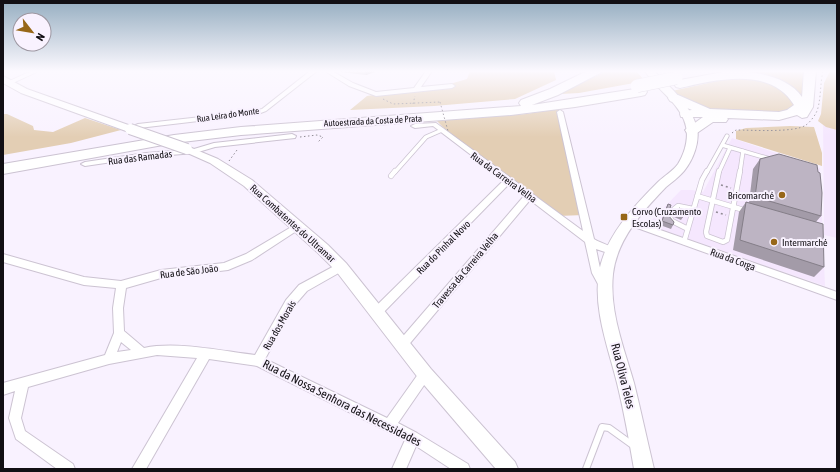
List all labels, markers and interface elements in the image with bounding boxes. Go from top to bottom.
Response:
north arrow [12,12,52,52]
text: N [34,31,47,43]
street label: Rua Leira do Monte [196,106,260,124]
street label: Autoestrada da Costa de Prata [324,113,422,129]
street label: Rua das Ramadas [107,148,173,167]
street label: Rua da Carreira Velha [469,150,539,205]
street label: Rua Combatentes do Ultramar [248,182,338,265]
place label: Bricomarché [728,190,774,201]
marker: Bricomarché [777,190,787,200]
place label: Corvo (Cruzamento Escolas) [632,206,702,229]
marker: Corvo (Cruzamento Escolas) [619,212,629,222]
street label: Rua do Pinhal Novo [414,218,473,276]
street label: Travessa da Carreira Velha [430,230,501,310]
marker: Intermarché [769,237,779,247]
place label: Intermarché [782,237,828,248]
street label: Rua da Corga [709,246,757,273]
street label: Rua de São João [159,262,219,281]
street label: Rua dos Morais [261,298,298,352]
street label: Rua Oliva Teles [608,342,638,410]
street label: Rua da Nossa Senhora das Necessidades [260,357,424,449]

